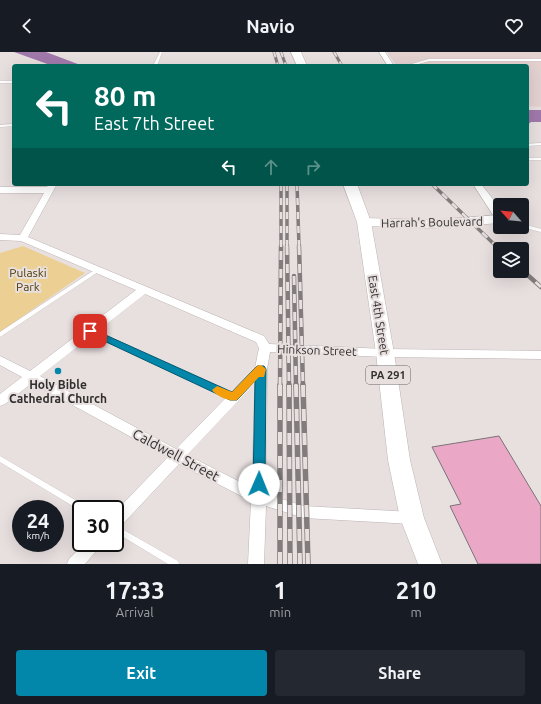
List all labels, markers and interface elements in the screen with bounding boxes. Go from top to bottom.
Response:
icon: back [16,15,38,37]
icon: heart [503,15,525,37]
text: Navio [246,16,295,36]
icon: left [28,80,80,132]
text: 80 m [94,80,156,111]
text: East 7th Street [94,113,214,133]
icon: left [218,156,240,178]
icon: ahead [260,156,282,178]
icon: right [302,156,324,178]
north arrow [493,198,529,234]
map controls [493,198,529,278]
street label: Harrah's Boulevard [381,215,483,229]
button: layers [493,242,529,278]
park label: Pulaski Park [9,266,47,293]
street label: East 4th Street [366,274,392,356]
pin [73,314,107,348]
icon: arrive [79,320,101,342]
street label: Hinkson Street [277,342,357,358]
marker: Holy Bible Cathedral Church [53,366,63,376]
road number: PA 291 [366,366,410,384]
place label: Holy Bible Cathedral Church [9,378,107,405]
street label: Caldwell Street [130,425,223,485]
position arrow [238,463,280,505]
speed limit sign: 30 [72,500,124,552]
text: 24 [27,509,49,532]
text: km/h [26,530,50,541]
text: 17:33 [105,577,165,604]
text: 1 [273,577,287,604]
text: 210 [396,577,436,604]
text: Arrival [116,605,154,619]
text: min [269,605,291,619]
text: m [410,605,422,619]
button: Exit [16,650,267,696]
button: Share [275,650,525,696]

